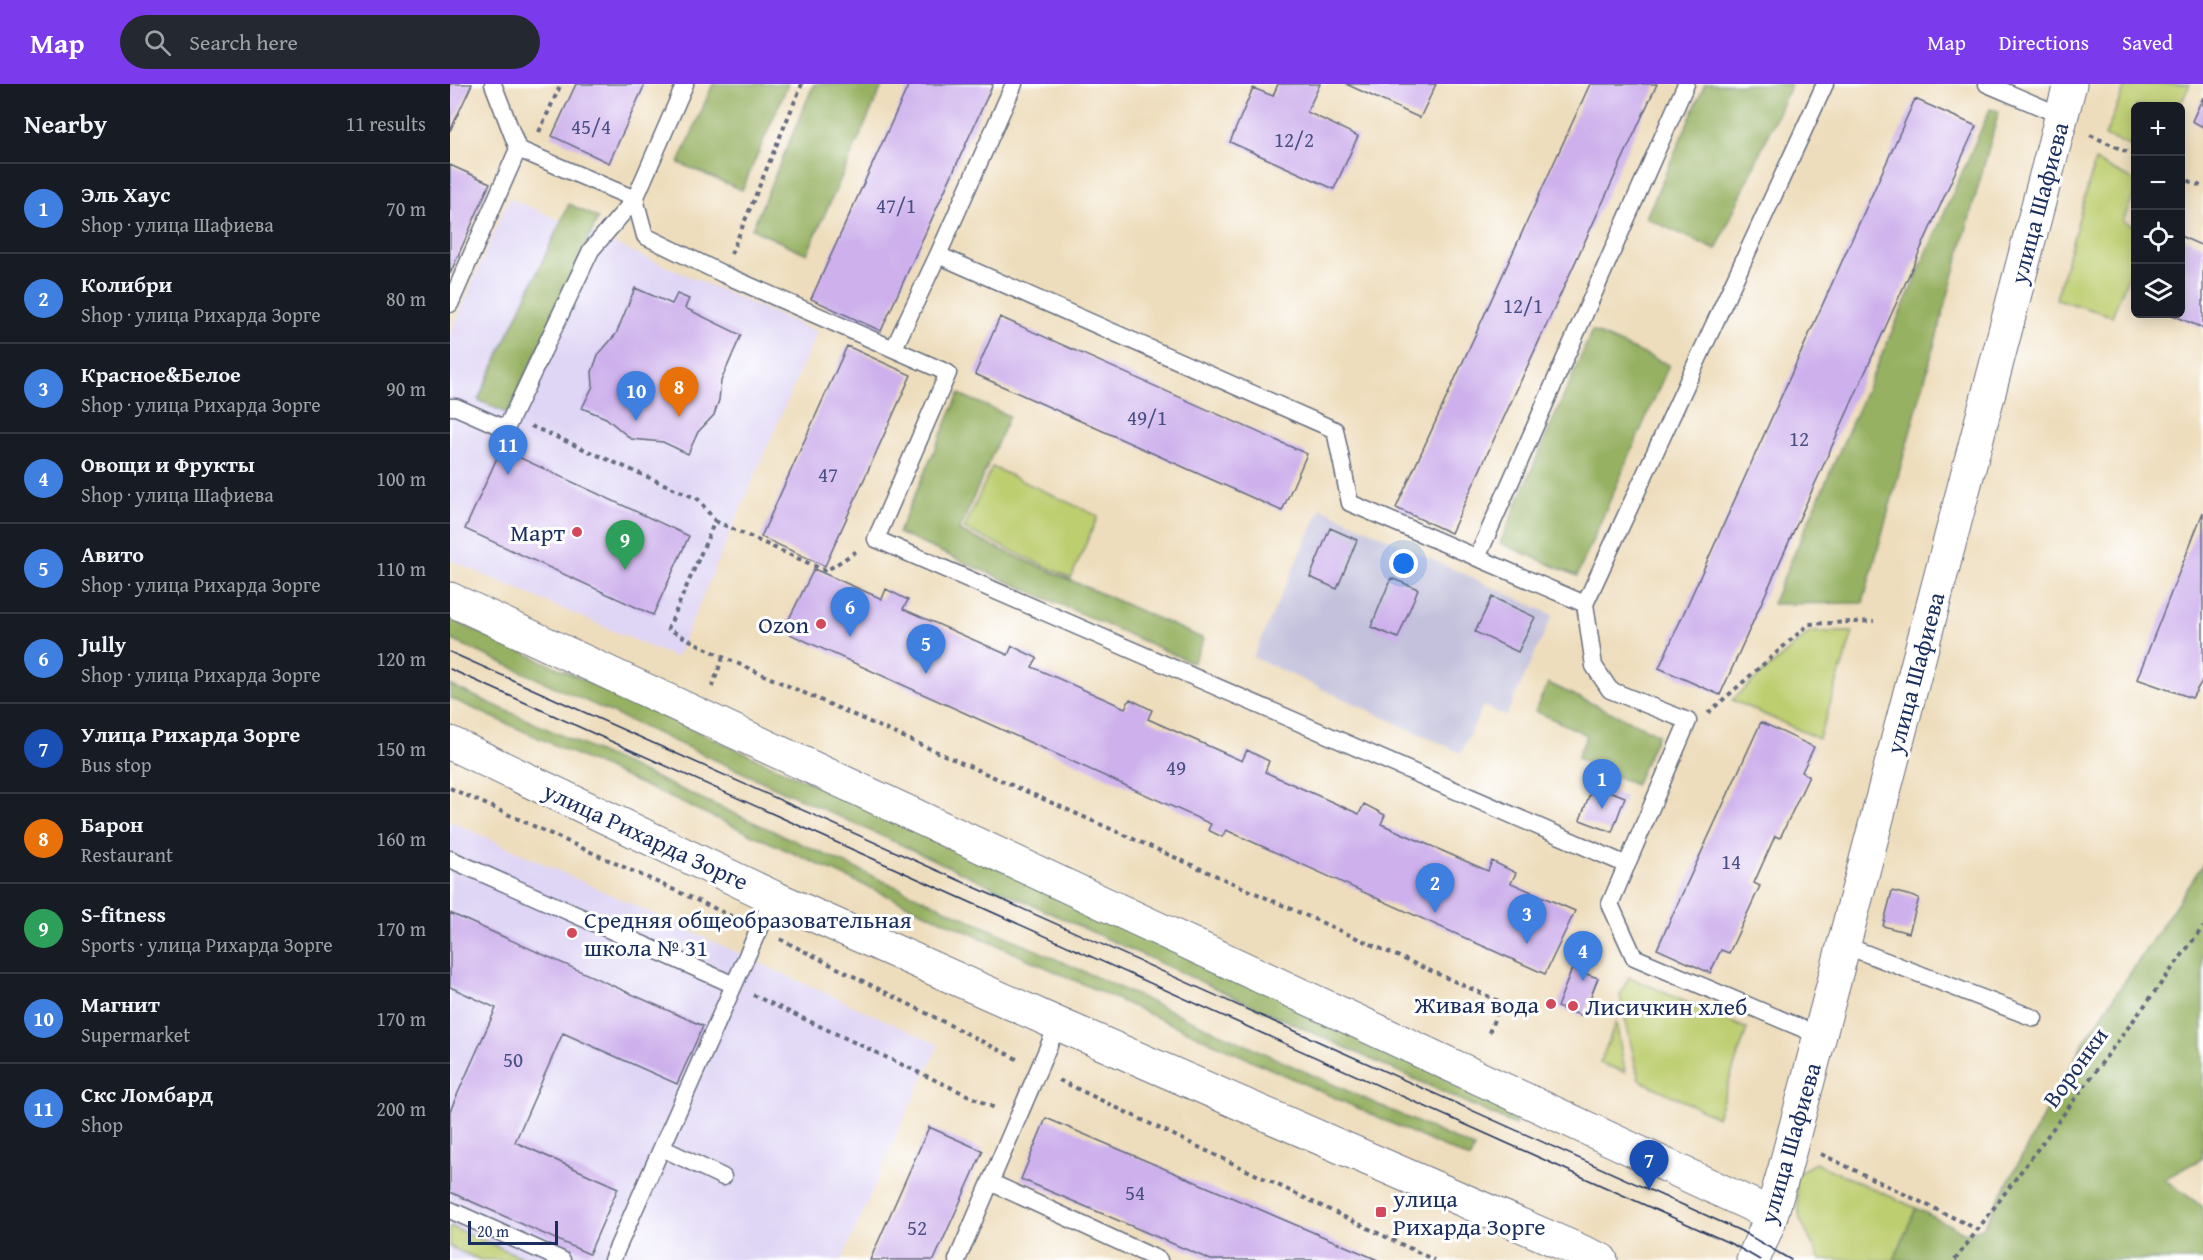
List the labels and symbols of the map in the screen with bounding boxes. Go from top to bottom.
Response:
house number: 45/4 [571,111,611,142]
street label: улица Шафиева [2000,118,2078,289]
house number: 12/2 [1274,124,1314,155]
house number: 47/1 [876,190,916,221]
house number: 12/1 [1503,290,1543,321]
pin: 8 [660,368,698,417]
pin: 10 [616,372,656,421]
house number: 49/1 [1127,402,1167,433]
house number: 12 [1789,423,1809,454]
pin: 11 [488,426,528,475]
house number: 47 [818,459,838,490]
place label: Март [510,515,565,550]
pin: 9 [606,520,645,570]
marker: Март [570,525,584,539]
your location [1389,549,1418,578]
pin: 6 [830,588,870,637]
street label: улица Шафиева [1876,588,1954,759]
place label: Ozon [758,607,810,642]
marker: Ozon [814,617,828,631]
pin: 5 [906,624,946,674]
house number: 49 [1166,752,1186,783]
pin: 1 [1582,760,1622,809]
street label: улица Рихарда Зорге [537,773,754,899]
house number: 14 [1721,846,1741,877]
pin: 2 [1416,864,1454,913]
pin: 3 [1508,894,1546,944]
place label: Средняя общеобразовательная школа № 31 [584,902,912,965]
marker: Средняя общеобразовательная школа № 31 [565,926,579,940]
pin: 4 [1564,932,1602,981]
place label: Живая вода [1413,987,1540,1022]
place label: Лисичкин хлеб [1585,989,1747,1024]
marker: Живая вода [1544,997,1558,1011]
marker: Лисичкин хлеб [1566,999,1580,1013]
street label: Воронки [2034,1020,2116,1114]
house number: 50 [503,1044,523,1075]
street label: улица Шафиева [1750,1058,1830,1229]
pin: 7 [1630,1140,1668,1190]
house number: 54 [1125,1177,1145,1208]
place label: улица Рихарда Зорге [1392,1181,1546,1244]
marker: улица Рихарда Зорге [1374,1205,1388,1219]
house number: 52 [907,1212,927,1243]
scale bar [468,1218,558,1246]

